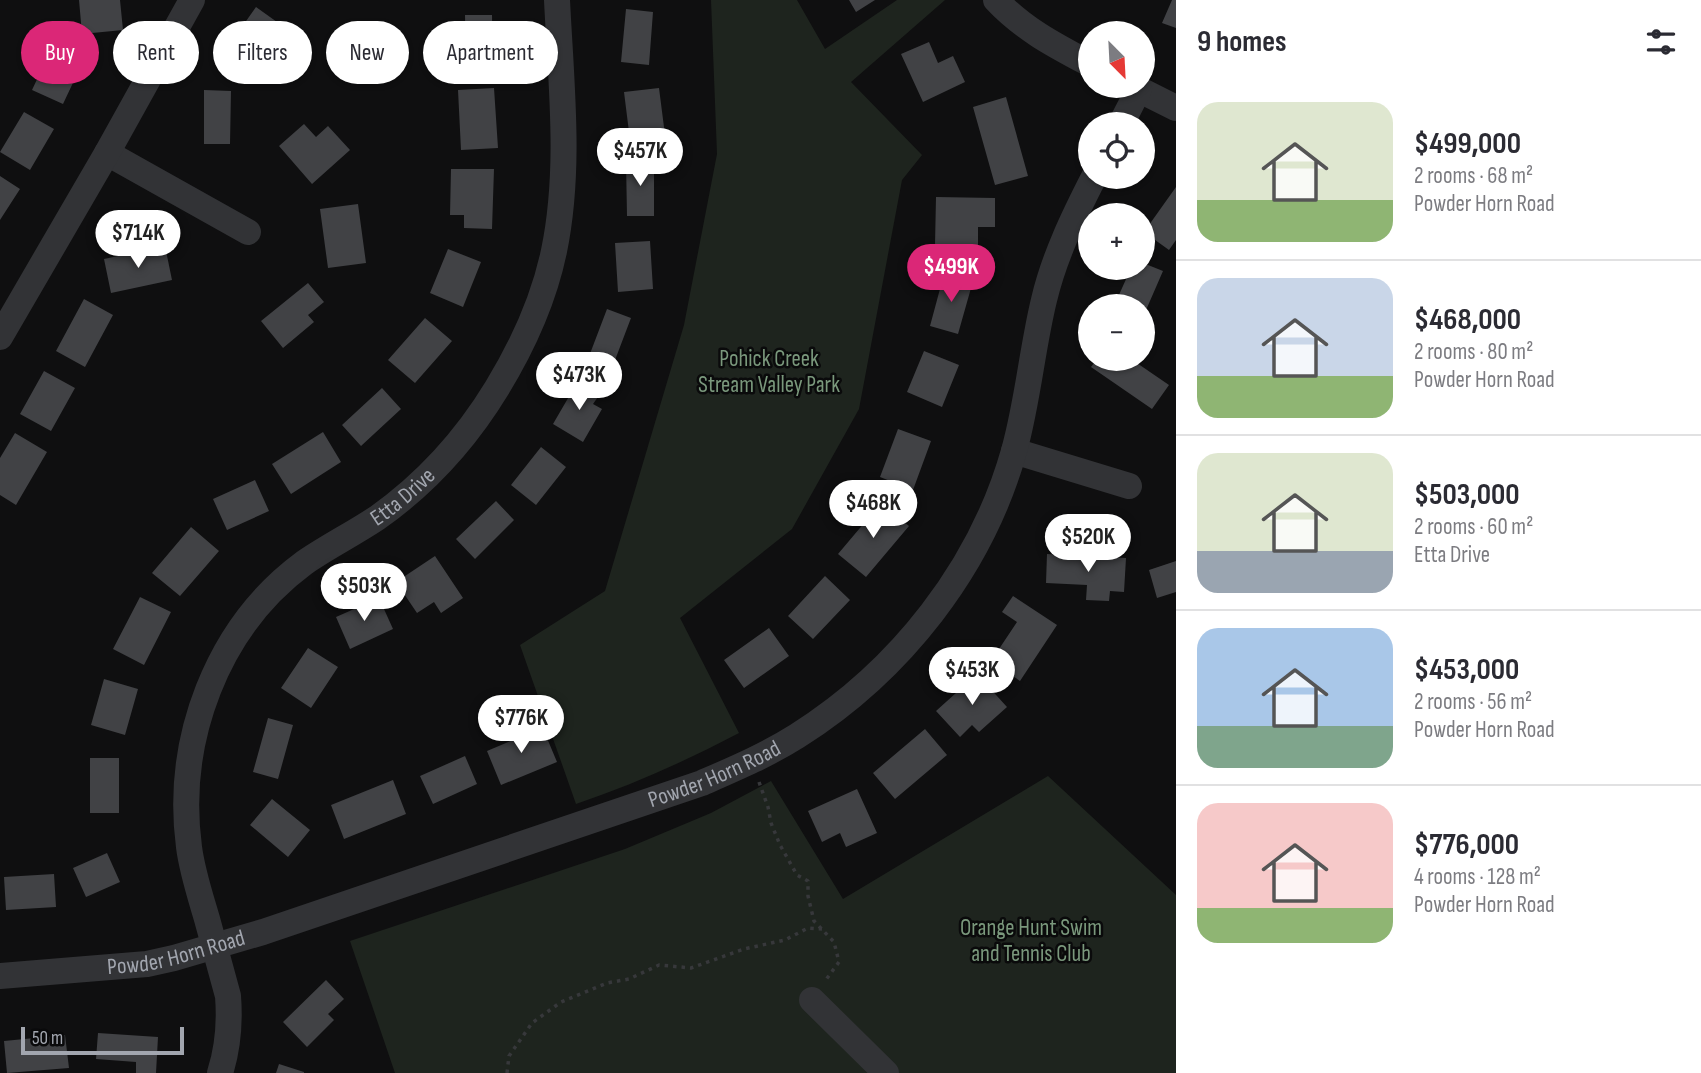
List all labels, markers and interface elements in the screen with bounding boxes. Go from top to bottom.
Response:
chip: Buy [21,21,99,84]
chip: Rent [113,21,199,84]
chip: Filters [213,21,312,84]
chip: New [326,21,409,84]
chip: Apartment [423,21,558,84]
north arrow [1078,21,1155,98]
map controls [1078,21,1155,371]
icon: filters [1642,23,1680,61]
text: 9 homes [1197,24,1287,60]
button: locate [1078,112,1155,189]
text: $499,000 [1414,126,1521,162]
pin: $457K [591,128,689,188]
icon: home [1253,130,1337,214]
text: $457K [613,137,667,165]
text: 2 rooms · 68 m² [1414,162,1533,190]
text: Powder Horn Road [1414,190,1555,218]
button: + [1078,203,1155,280]
pin: $714K [89,210,187,270]
text: $714K [111,219,165,247]
pin: $499K [902,244,1000,304]
text: $499K [923,253,979,281]
button: − [1078,294,1155,371]
text: $468,000 [1414,302,1521,338]
icon: home [1253,306,1337,390]
text: 2 rooms · 80 m² [1414,338,1533,366]
park label: Pohick Creek Stream Valley Park [698,345,840,399]
pin: $473K [530,352,628,412]
text: $473K [552,361,606,389]
text: Powder Horn Road [1414,366,1555,394]
street label: Etta Drive [365,462,441,532]
text: $503,000 [1414,477,1519,513]
pin: $468K [824,480,922,540]
icon: home [1253,481,1337,565]
text: $468K [845,489,901,517]
text: 2 rooms · 60 m² [1414,513,1533,541]
pin: $520K [1039,514,1137,574]
text: $520K [1061,523,1115,551]
text: Etta Drive [1414,541,1490,569]
pin: $503K [315,564,413,623]
text: $503K [337,572,391,600]
pin: $453K [923,648,1021,707]
text: $453,000 [1414,652,1519,688]
text: $453K [945,656,999,684]
icon: home [1253,656,1337,740]
text: 2 rooms · 56 m² [1414,688,1532,716]
pin: $776K [472,696,570,755]
text: $776K [494,704,548,732]
text: Powder Horn Road [1414,716,1555,744]
street label: Powder Horn Road [645,734,785,814]
text: $776,000 [1414,827,1519,863]
icon: home [1253,831,1337,915]
text: 4 rooms · 128 m² [1414,863,1541,891]
text: Powder Horn Road [1414,891,1555,919]
park label: Orange Hunt Swim and Tennis Club [960,914,1102,968]
street label: Powder Horn Road [106,924,248,981]
scale bar [21,1024,184,1056]
text: 50 m [32,1027,63,1050]

